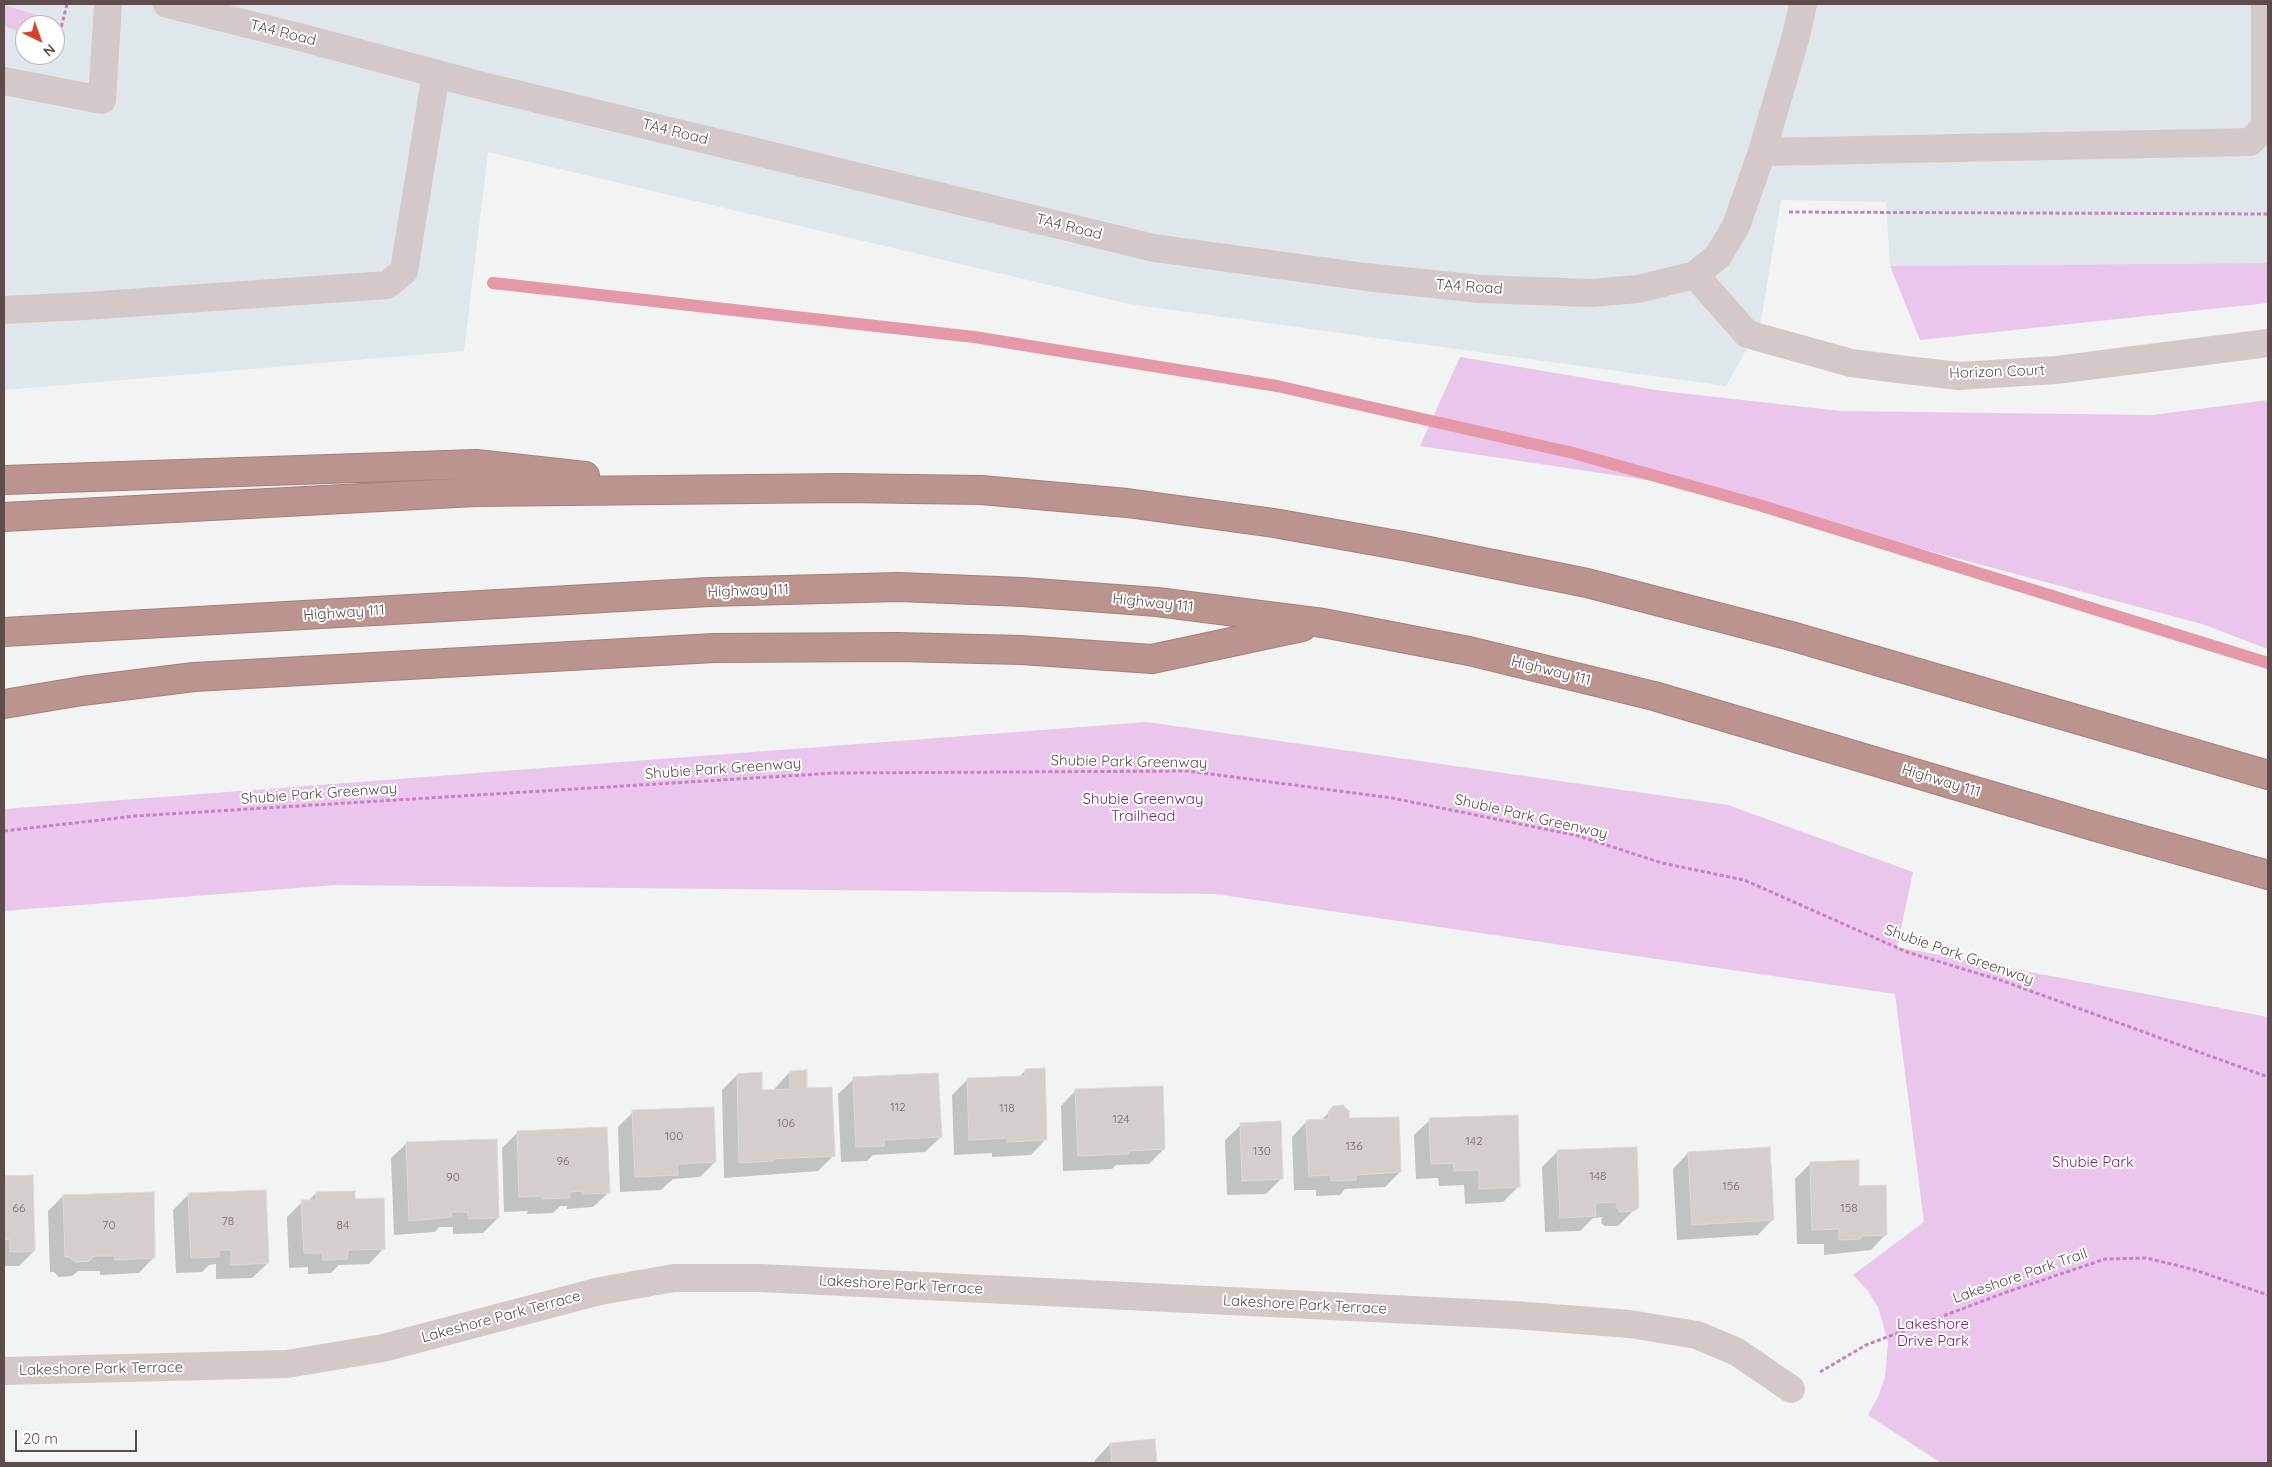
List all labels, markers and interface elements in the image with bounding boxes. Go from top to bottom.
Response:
north arrow [15,15,65,65]
street label: TA4 Road [248,16,318,50]
text: N [40,40,59,61]
street label: TA4 Road [640,115,710,149]
street label: TA4 Road [1034,210,1104,244]
street label: TA4 Road [1435,276,1503,298]
street label: Horizon Court [1949,361,2045,383]
street label: Highway 111 [707,581,789,601]
street label: Highway 111 [1111,590,1195,616]
street label: Highway 111 [303,601,385,625]
street label: Highway 111 [1509,652,1593,690]
street label: Shubie Park Greenway [1051,752,1207,772]
street label: Shubie Park Greenway [644,755,802,783]
street label: Highway 111 [1899,760,1983,802]
street label: Shubie Park Greenway [240,780,398,808]
park label: Shubie Greenway Trailhead [1083,790,1203,825]
street label: Shubie Park Greenway [1453,791,1609,843]
street label: Shubie Park Greenway [1882,921,2036,989]
house number: 112 [890,1100,906,1114]
house number: 118 [999,1101,1015,1115]
house number: 124 [1112,1112,1130,1126]
house number: 106 [777,1116,795,1130]
house number: 100 [665,1129,683,1143]
house number: 142 [1465,1134,1483,1148]
house number: 136 [1345,1139,1363,1153]
house number: 130 [1253,1144,1271,1158]
park label: Shubie Park [2052,1153,2134,1171]
house number: 96 [556,1154,570,1168]
house number: 148 [1589,1169,1607,1183]
house number: 90 [446,1170,460,1184]
house number: 156 [1722,1179,1740,1193]
house number: 66 [13,1201,25,1215]
house number: 158 [1840,1201,1858,1215]
house number: 78 [222,1214,234,1228]
house number: 70 [102,1218,116,1232]
house number: 84 [337,1218,349,1232]
street label: Lakeshore Park Trail [1950,1245,2090,1307]
street label: Lakeshore Park Terrace [819,1272,983,1298]
street label: Lakeshore Park Terrace [419,1287,583,1347]
street label: Lakeshore Park Terrace [1223,1292,1387,1318]
park label: Lakeshore Drive Park [1897,1315,1969,1350]
street label: Lakeshore Park Terrace [19,1359,183,1379]
scale bar [18,1420,140,1452]
text: 20 m [23,1429,58,1448]

